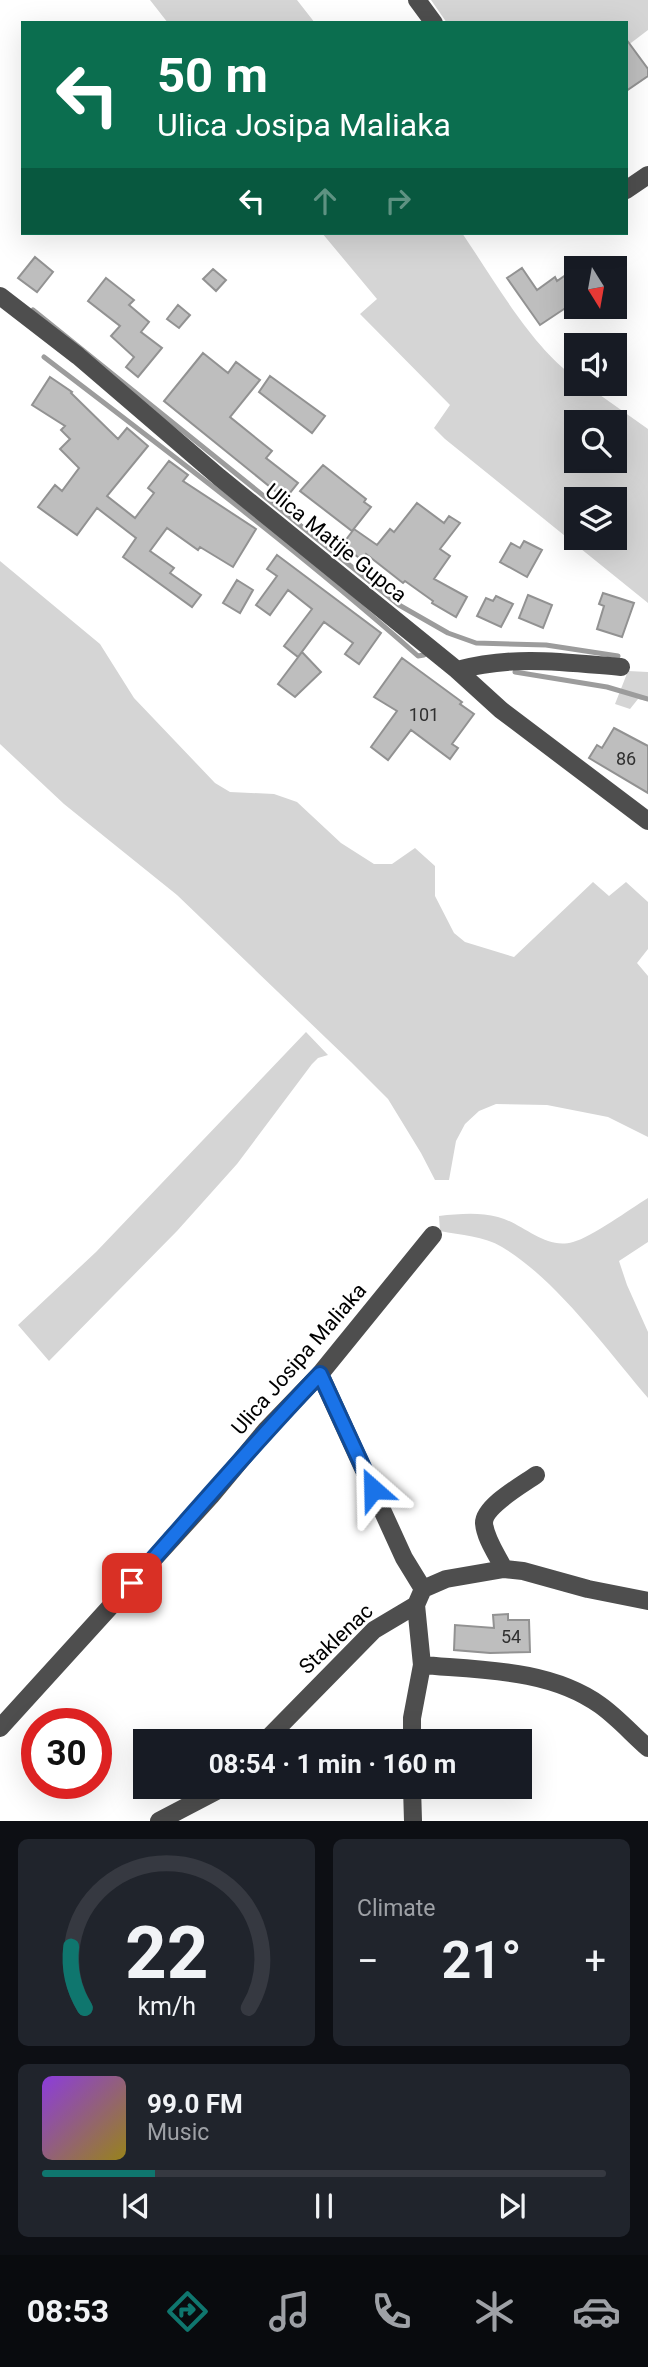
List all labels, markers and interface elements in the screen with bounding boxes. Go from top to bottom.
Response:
text: 50 m [157,47,268,104]
icon: left [42,49,133,140]
text: Ulica Josipa Maliaka [157,106,451,144]
icon: left [233,182,271,220]
icon: ahead [306,182,344,220]
icon: right [379,182,417,220]
north arrow [564,256,626,318]
map controls [564,256,627,550]
button: sound [564,333,627,396]
button: search [564,410,627,473]
street label: Ulica Matije Gupca [261,479,411,607]
button: layers [564,487,627,550]
house number: 101 [409,704,439,725]
house number: 86 [616,748,636,769]
street label: Ulica Josipa Maliaka [227,1278,371,1440]
position arrow [336,1452,410,1526]
pin [102,1553,162,1613]
icon: arrive [113,1564,151,1602]
street label: Staklenac [294,1599,378,1679]
house number: 54 [501,1626,521,1647]
speed limit sign: 30 [21,1708,112,1799]
text: 08:54 · 1 min · 160 m [209,1749,456,1779]
text: Climate [357,1895,436,1922]
text: 22 [125,1911,208,1997]
text: 21° [442,1930,522,1991]
text: − [357,1939,379,1983]
text: + [584,1939,606,1983]
text: km/h [137,1992,196,2021]
text: 99.0 FM [147,2089,243,2119]
text: Music [147,2119,209,2146]
icon: previous [117,2187,155,2225]
icon: pause [305,2187,343,2225]
icon: next [493,2187,531,2225]
icon: directions [163,2287,212,2336]
icon: music [265,2287,314,2336]
icon: phone [367,2287,416,2336]
icon: climate [470,2287,519,2336]
icon: car [572,2287,621,2336]
text: 08:53 [27,2292,109,2330]

